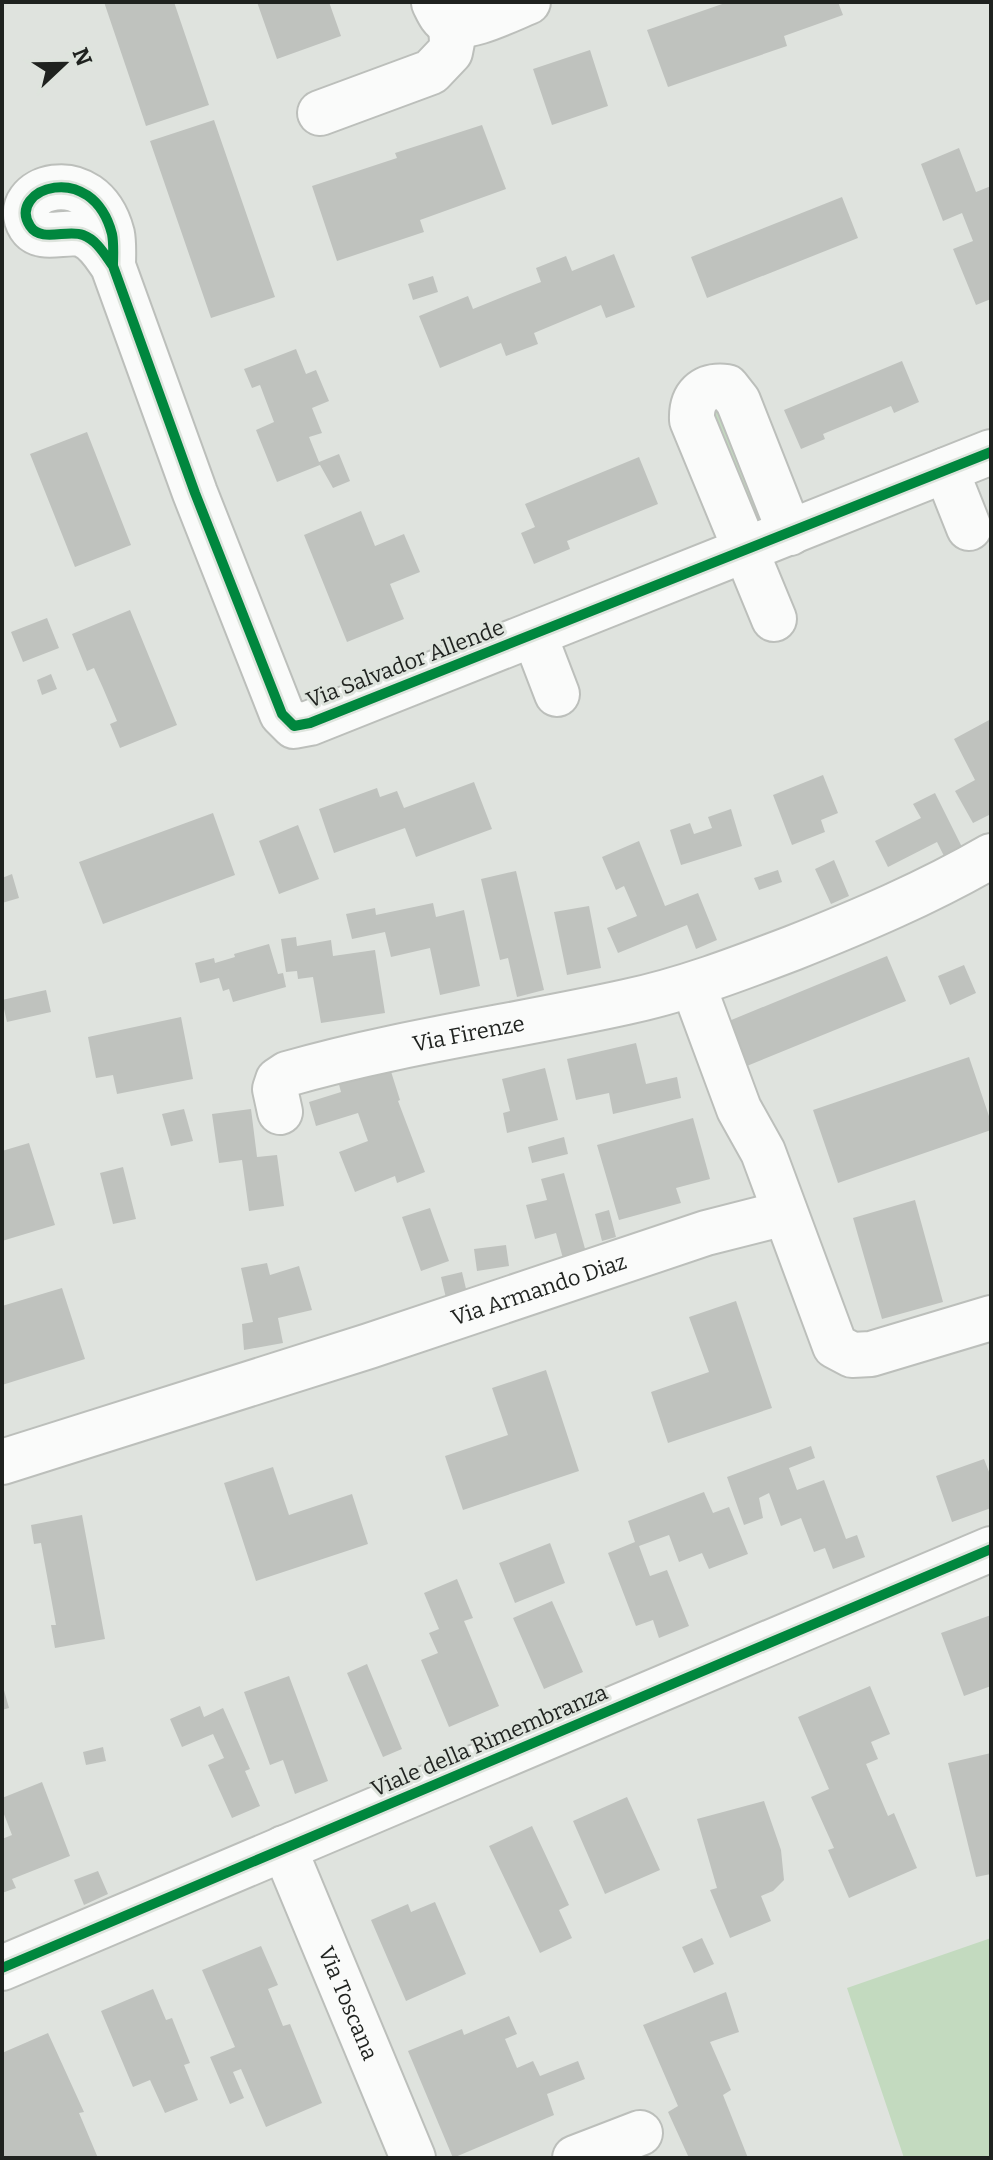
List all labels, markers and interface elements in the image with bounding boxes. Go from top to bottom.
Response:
north arrow [24,24,104,104]
text: N [66,44,98,70]
street label: Via Salvador Allende [302,613,508,714]
street label: Via Firenze [410,1010,527,1058]
street label: Via Armando Diaz [448,1248,630,1331]
street label: Viale della Rimembranza [367,1678,612,1803]
street label: Via Toscana [312,1942,384,2064]

